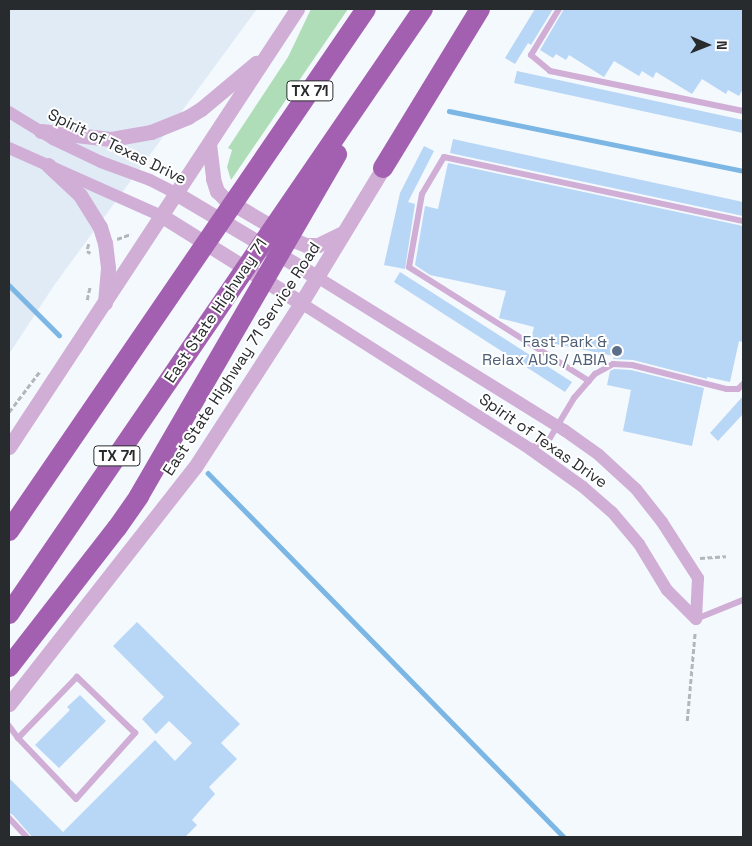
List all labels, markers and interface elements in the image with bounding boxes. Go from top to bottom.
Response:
north arrow [682,20,732,70]
text: N [713,40,731,50]
road number: TX 71 [286,78,334,104]
street label: Spirit of Texas Drive [44,105,190,189]
street label: East State Highway 71 [161,235,271,387]
street label: East State Highway 71 Service Road [159,239,325,479]
place label: Fast Park & Relax AUS / ABIA [482,332,607,370]
marker: Fast Park & Relax AUS / ABIA [611,345,623,357]
street label: Spirit of Texas Drive [475,389,611,493]
road number: TX 71 [93,444,141,468]

